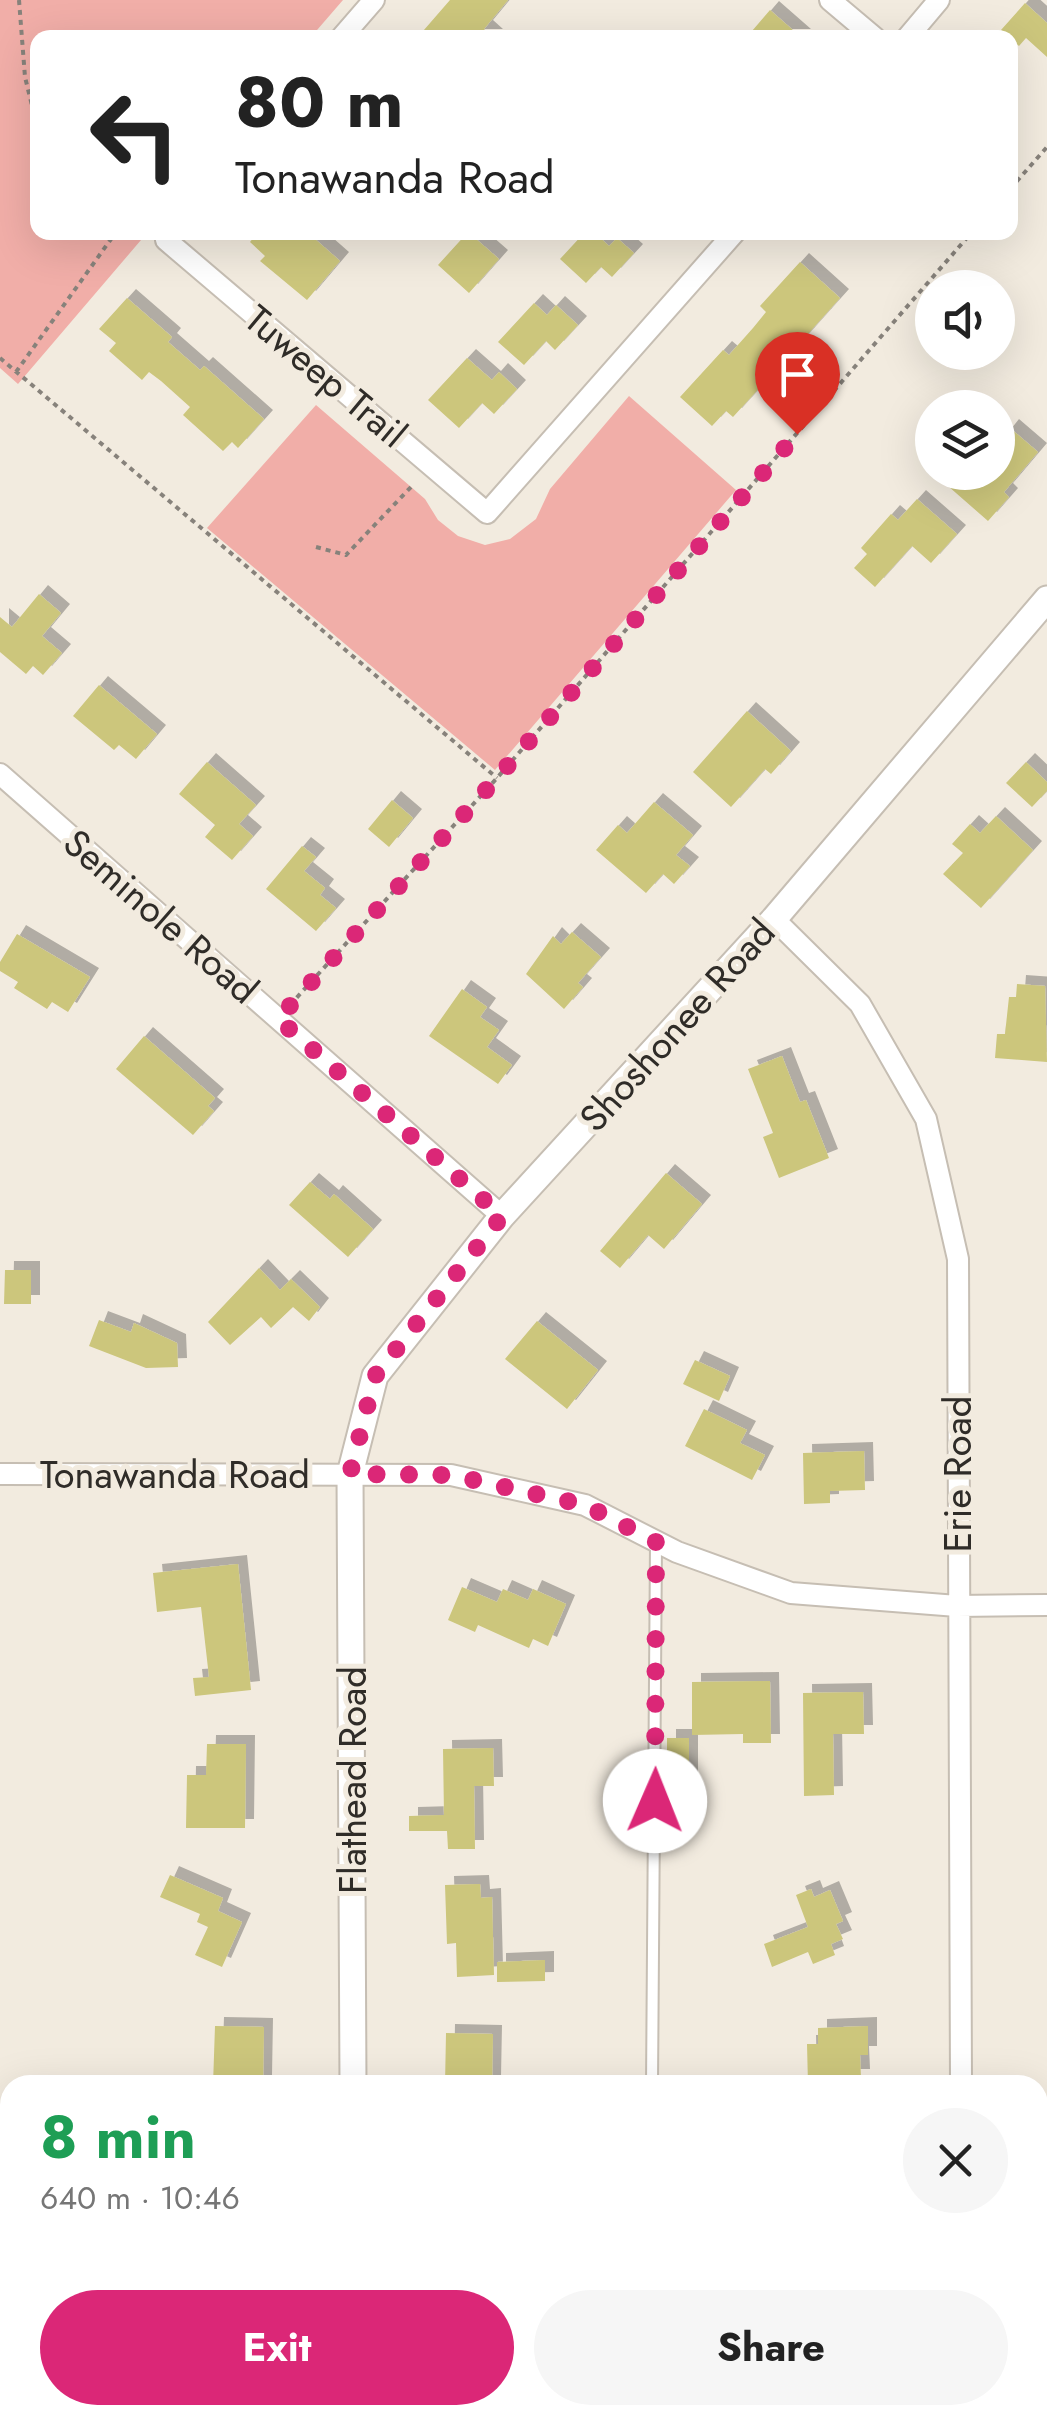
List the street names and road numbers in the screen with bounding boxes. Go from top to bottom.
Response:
street label: Tuweep Trail [233,292,419,460]
street label: Seminole Road [52,816,270,1016]
street label: Shoshonee Road [566,906,788,1144]
street label: Erie Road [930,1396,985,1552]
street label: Tonawanda Road [40,1447,310,1502]
street label: Flathead Road [325,1666,380,1894]

